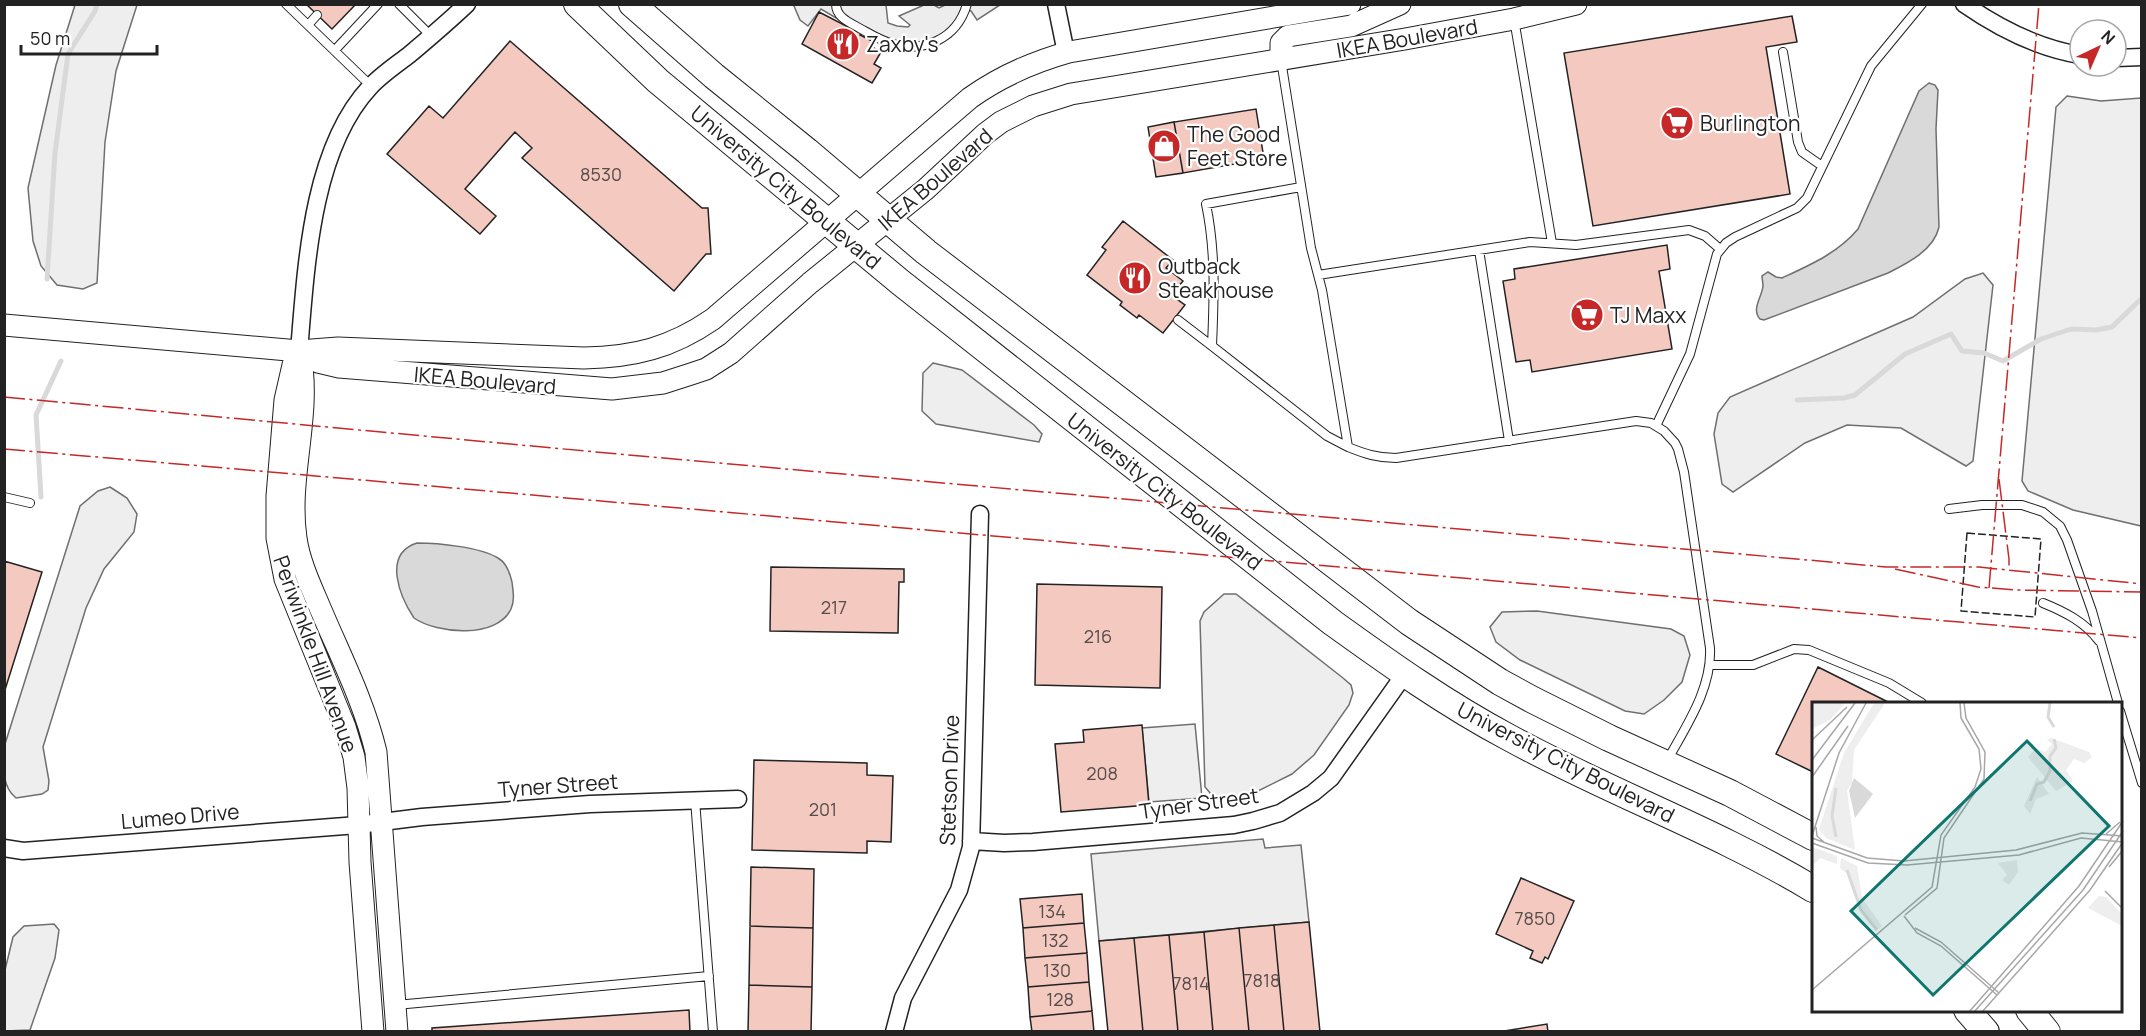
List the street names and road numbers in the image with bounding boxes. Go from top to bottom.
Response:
street label: IKEA Boulevard [1334,12,1480,64]
street label: University City Boulevard [685,99,887,275]
street label: IKEA Boulevard [872,122,998,236]
street label: IKEA Boulevard [413,360,557,400]
street label: University City Boulevard [1062,406,1268,576]
street label: Periwinkle Hill Avenue [267,552,365,756]
street label: University City Boulevard [1453,695,1679,829]
street label: Stetson Drive [933,714,965,846]
street label: Tyner Street [497,767,619,803]
street label: Tyner Street [1138,781,1260,825]
street label: Lumeo Drive [120,797,240,835]

